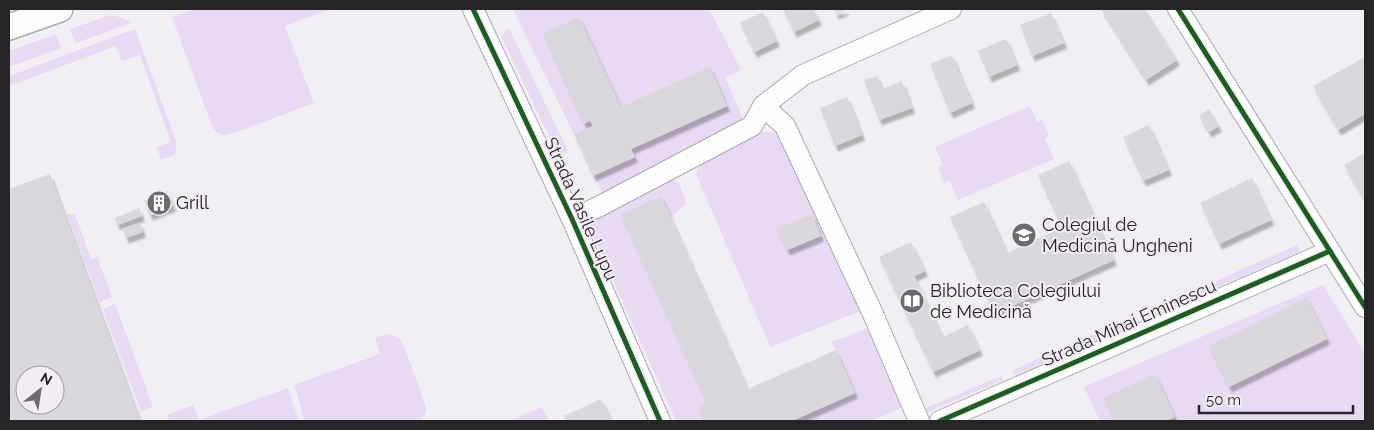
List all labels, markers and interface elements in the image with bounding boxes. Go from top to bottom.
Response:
street label: Strada Vasile Lupu [540,134,622,284]
building icon: Grill [146,190,172,216]
place label: Grill [176,192,209,213]
place label: Colegiul de Medicină Ungheni [1042,214,1193,256]
school or university icon: Colegiul de Medicină Ungheni [1011,222,1037,248]
street label: Strada Mihai Eminescu [1038,275,1219,371]
place label: Biblioteca Colegiului de Medicină [930,280,1101,322]
library icon: Biblioteca Colegiului de Medicină [899,288,925,314]
north arrow [15,365,65,415]
text: N [38,369,55,388]
scale bar [1199,382,1353,414]
text: 50 m [1206,391,1241,409]

